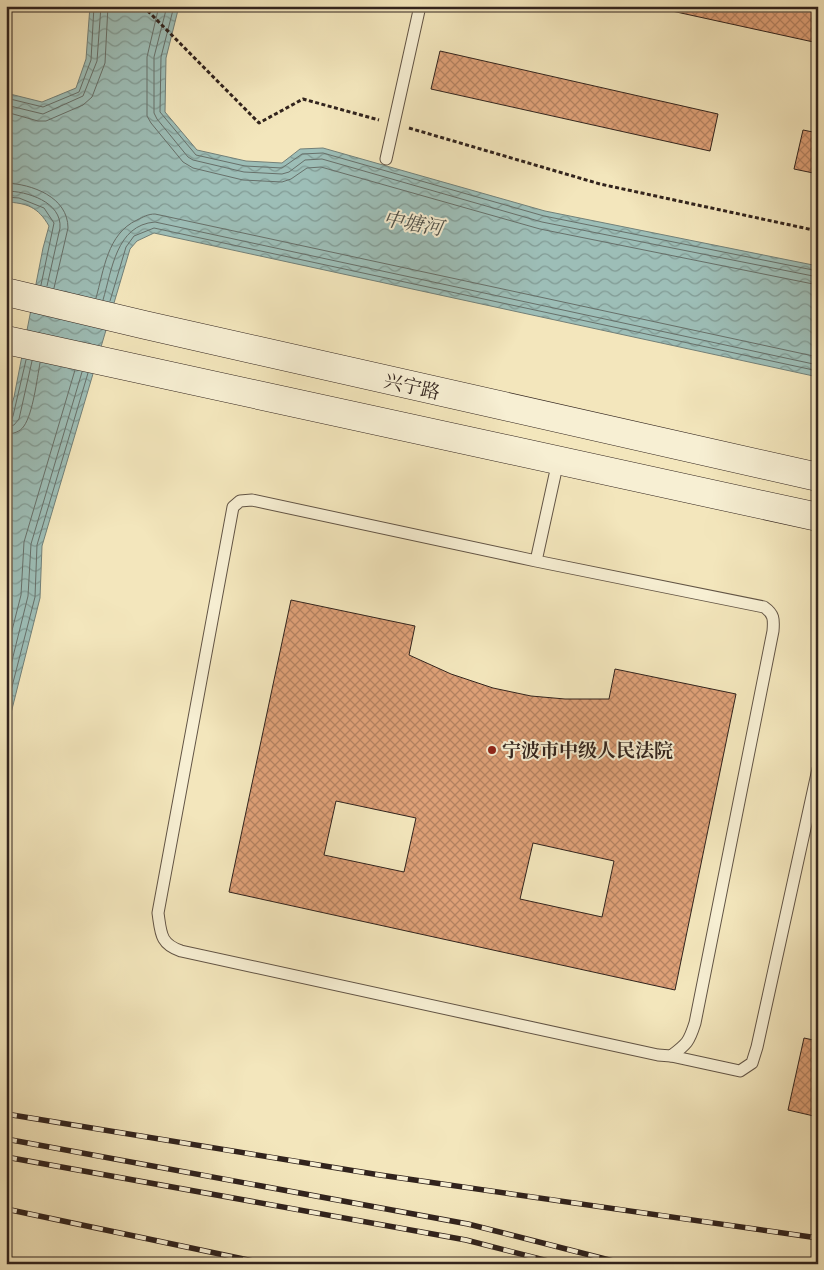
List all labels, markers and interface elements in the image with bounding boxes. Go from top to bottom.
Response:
water label: 中塘河 [381,203,448,243]
street label: 兴宁路 [381,366,443,406]
place label: 宁波市中级人民法院 [502,736,673,764]
marker: 宁波市中级人民法院 [486,744,498,756]

